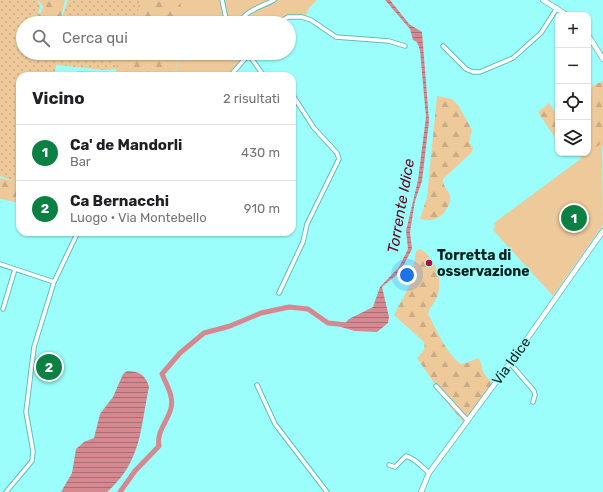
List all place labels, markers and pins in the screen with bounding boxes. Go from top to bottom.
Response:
pin: 1 [561,203,587,233]
place label: Torretta di osservazione [437,247,530,280]
marker: Torretta di osservazione [424,258,434,268]
pin: 2 [36,352,62,382]

